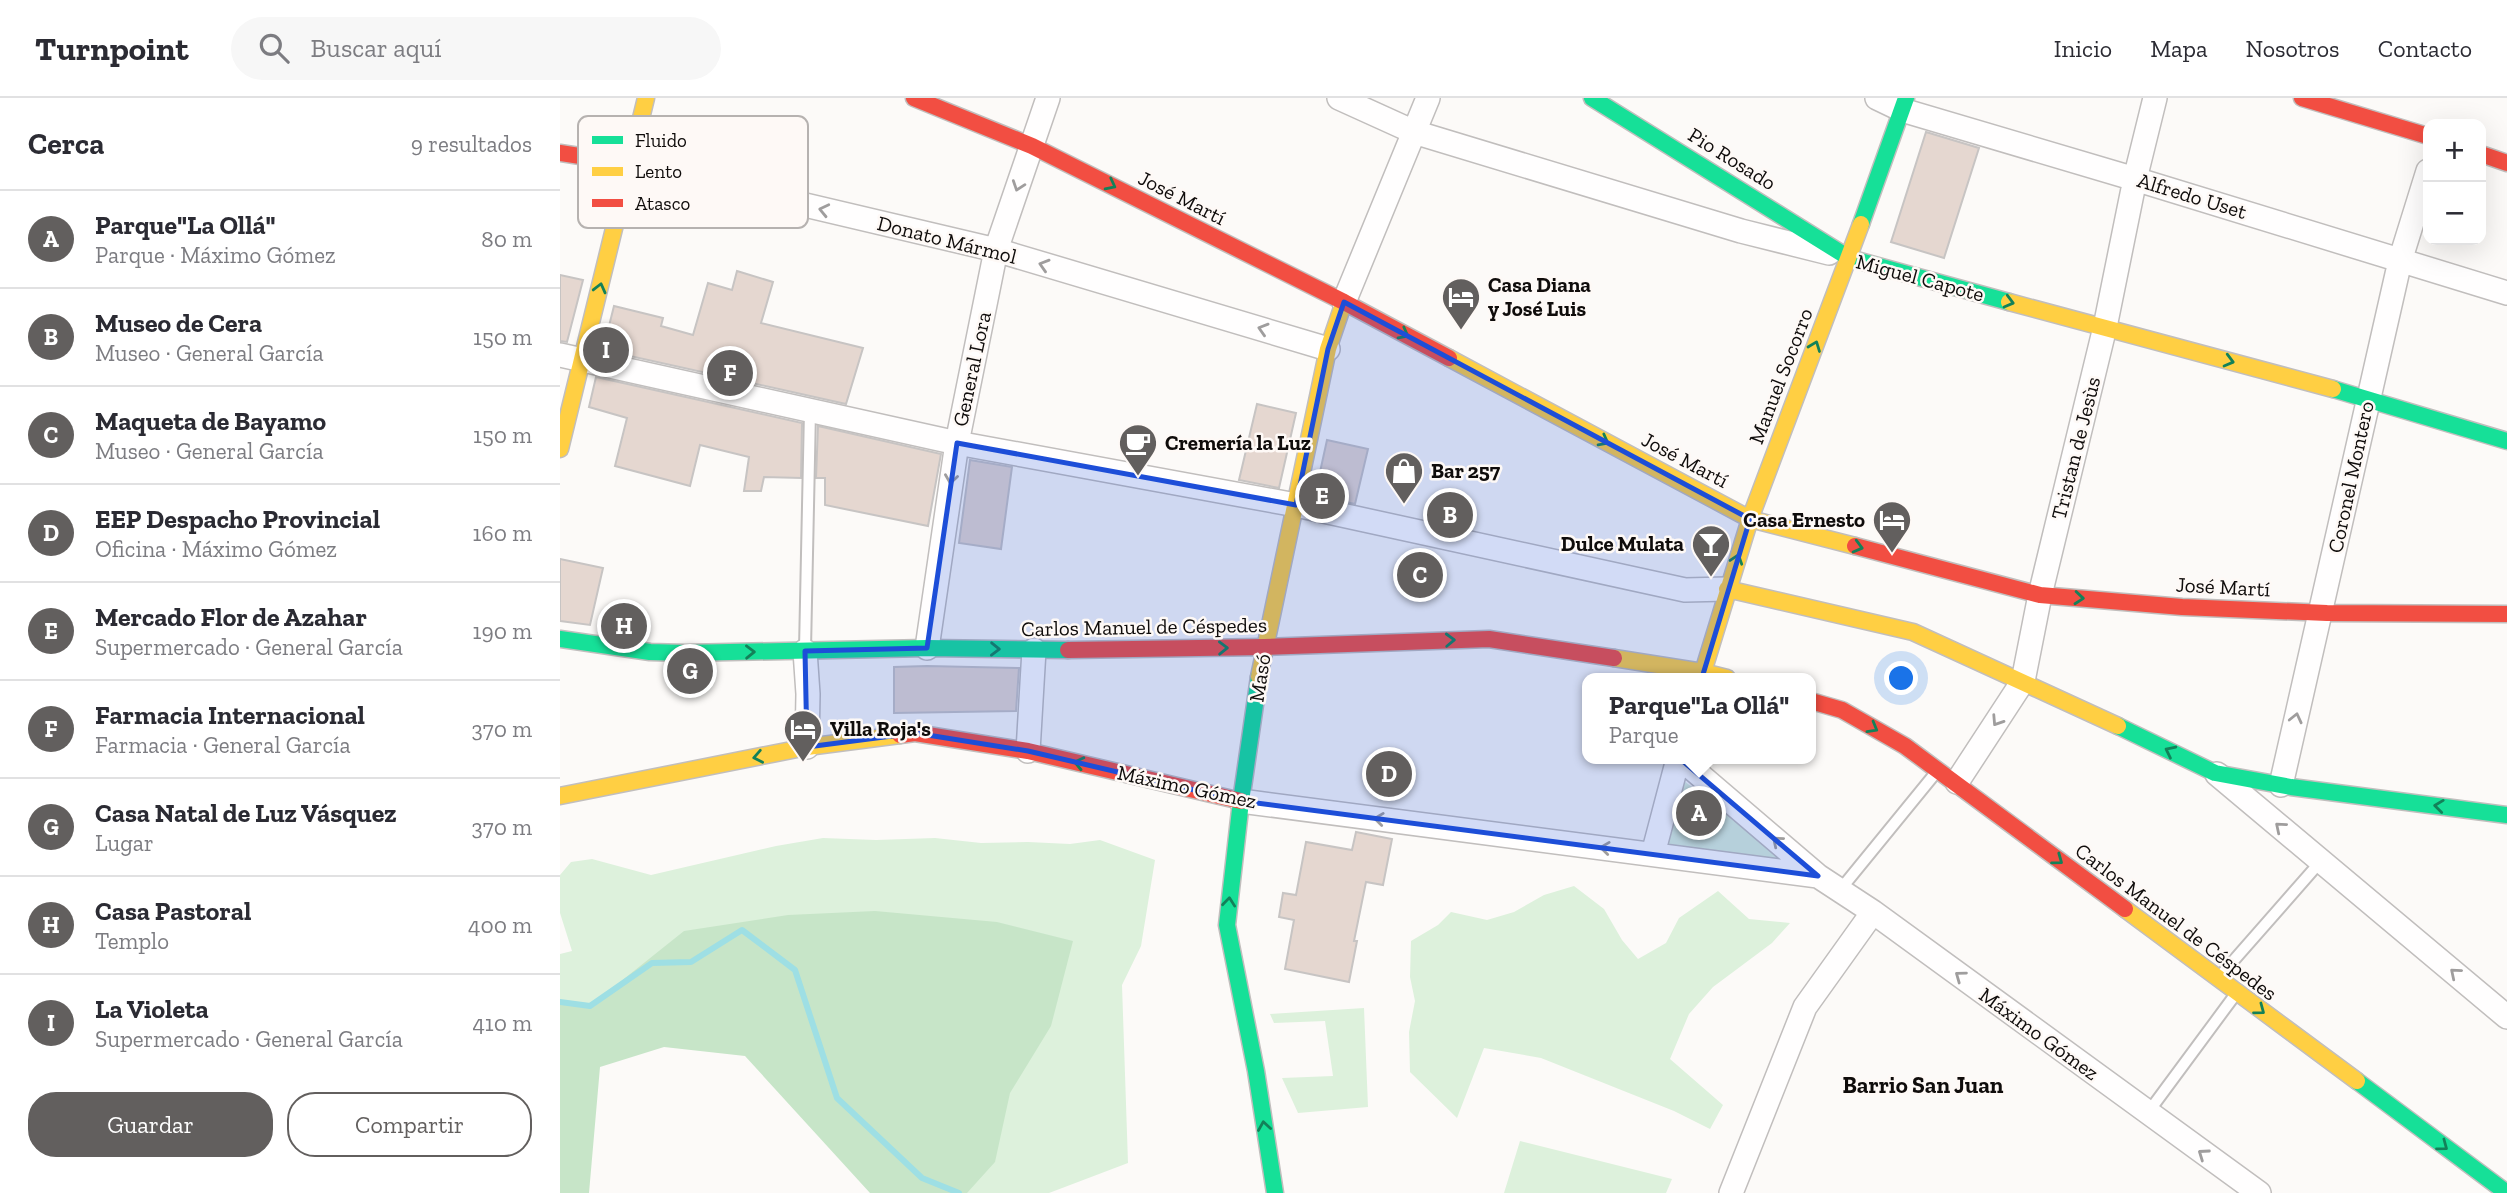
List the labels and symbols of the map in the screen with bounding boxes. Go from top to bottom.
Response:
legend [578,116,808,228]
street label: Pio Rosado [1684,122,1781,195]
text: Fluido [635,129,687,152]
text: Lento [635,160,682,183]
street label: José Martí [1134,165,1230,230]
street label: Alfredo Uset [2134,167,2250,224]
one-way arrow [1104,177,1116,191]
one-way arrow [1012,179,1026,191]
text: Atasco [635,192,690,215]
one-way arrow [818,203,830,218]
street label: Donato Mármol [875,210,1020,269]
street label: Miguel Capote [1853,248,1987,307]
one-way arrow [1039,258,1051,273]
place label: Casa Diana y José Luis [1488,272,1591,321]
hotel icon: Casa Diana y José Luis [1440,276,1482,331]
one-way arrow [592,282,606,294]
one-way arrow [2003,293,2015,308]
street label: Manuel Socorro [1743,304,1818,447]
street label: General Lora [947,309,996,429]
one-way arrow [1257,323,1269,338]
pin: I [583,324,629,376]
one-way arrow [1397,326,1409,339]
one-way arrow [1807,341,1821,353]
pin: F [707,347,753,399]
one-way arrow [2223,353,2235,367]
street label: Tristan de Jesùs [2046,374,2105,522]
street label: Coronel Montero [2322,399,2379,555]
cafe icon: Cremería la Luz [1117,422,1159,477]
street label: José Martí [1638,426,1733,493]
place label: Cremería la Luz [1165,430,1311,455]
one-way arrow [1597,433,1610,446]
shop icon: Bar 257 [1383,450,1425,505]
place label: Bar 257 [1431,458,1501,483]
pin: E [1299,470,1345,522]
one-way arrow [944,473,959,484]
pin: B [1427,489,1473,541]
hotel icon: Casa Ernesto [1871,499,1913,554]
place label: Casa Ernesto [1743,507,1865,532]
bar icon: Dulce Mulata [1690,523,1732,578]
place label: Dulce Mulata [1561,531,1684,556]
one-way arrow [1852,539,1864,553]
pin: C [1397,549,1443,601]
one-way arrow [1728,554,1743,566]
street label: José Martí [2175,572,2271,601]
one-way arrow [2074,590,2085,605]
pin: H [601,600,647,652]
street label: Carlos Manuel de Céspedes [1021,612,1267,641]
one-way arrow [1445,633,1456,648]
one-way arrow [1218,640,1229,656]
one-way arrow [990,642,1001,657]
one-way arrow [745,644,756,660]
pin: G [667,645,713,697]
street label: Masó [1243,652,1276,704]
your location [1884,661,1918,695]
hotel icon: Villa Roja's [782,708,824,763]
one-way arrow [2288,713,2302,725]
one-way arrow [1992,714,2005,727]
place label: Villa Roja's [830,716,931,741]
one-way arrow [1866,720,1879,733]
one-way arrow [2165,746,2177,760]
pin: D [1366,748,1412,800]
one-way arrow [752,749,764,764]
one-way arrow [1073,757,1085,771]
street label: Máximo Gómez [1115,760,1259,814]
pin: A [1676,787,1722,839]
one-way arrow [2433,799,2445,814]
one-way arrow [1374,811,1385,826]
one-way arrow [2275,823,2288,835]
one-way arrow [1773,837,1786,849]
street label: Carlos Manuel de Céspedes [2071,838,2282,1006]
one-way arrow [1599,840,1611,855]
one-way arrow [2050,852,2063,864]
one-way arrow [1222,896,1237,908]
one-way arrow [2450,969,2463,981]
one-way arrow [1955,972,1968,985]
street label: Máximo Gómez [1975,982,2104,1086]
one-way arrow [2252,1002,2265,1015]
district label: Barrio San Juan [1843,1071,2004,1099]
one-way arrow [1257,1120,1272,1131]
one-way arrow [2435,1138,2448,1150]
one-way arrow [2198,1149,2211,1162]

